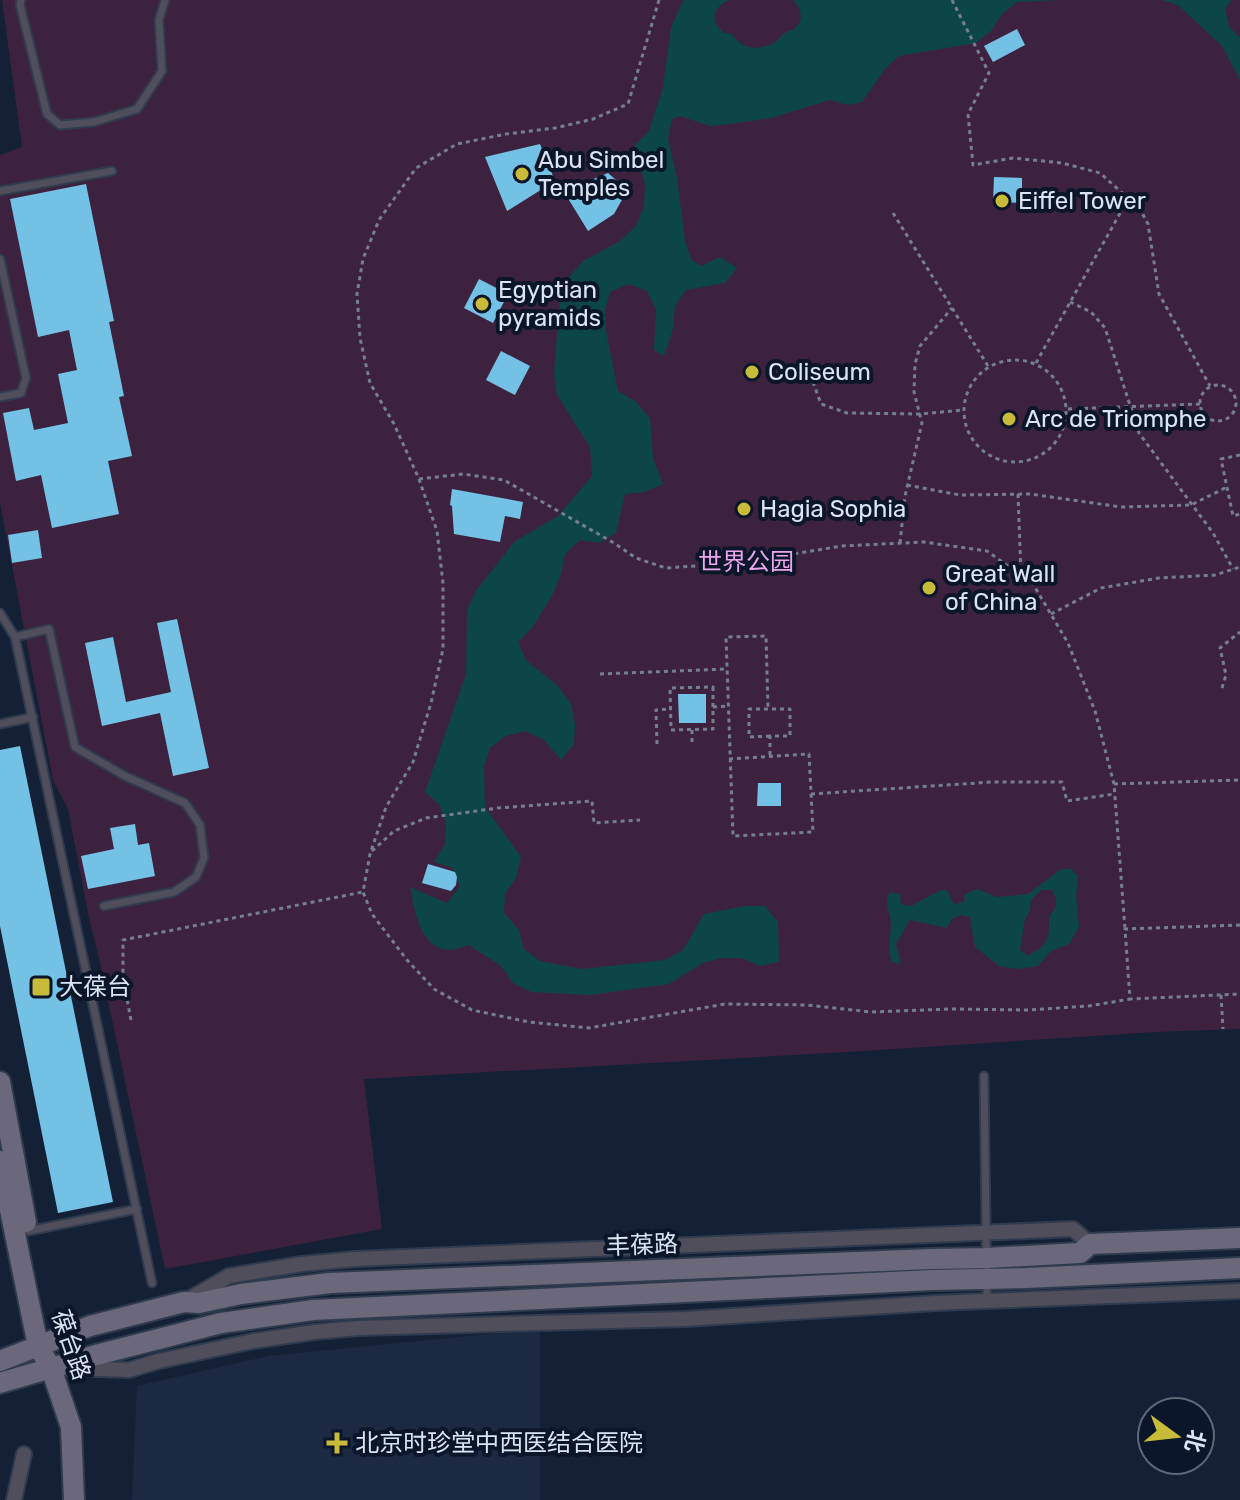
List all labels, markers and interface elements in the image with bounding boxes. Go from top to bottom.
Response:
place label: Abu Simbel Temples [538,146,664,202]
marker: Abu Simbel Temples [513,165,531,183]
place label: Eiffel Tower [1018,187,1146,215]
marker: Eiffel Tower [993,192,1011,210]
place label: Egyptian pyramids [498,276,601,332]
marker: Egyptian pyramids [473,295,491,313]
place label: Coliseum [768,358,871,386]
marker: Coliseum [743,363,761,381]
place label: Arc de Triomphe [1025,405,1206,433]
marker: Arc de Triomphe [1000,410,1018,428]
place label: Hagia Sophia [760,495,906,523]
marker: Hagia Sophia [735,500,753,518]
park label: 世界公园 [698,548,794,576]
place label: Great Wall of China [945,560,1055,616]
marker: Great Wall of China [920,579,938,597]
place label: 大葆台 [59,973,131,1001]
marker: 大葆台 [30,976,52,998]
street label: 丰葆路 [606,1230,678,1260]
street label: 葆台路 [46,1306,96,1384]
north arrow [1136,1396,1216,1476]
text: 北 [1179,1427,1211,1455]
place label: 北京时珍堂中西医结合医院 [355,1429,643,1457]
marker: 北京时珍堂中西医结合医院 [326,1432,348,1454]

